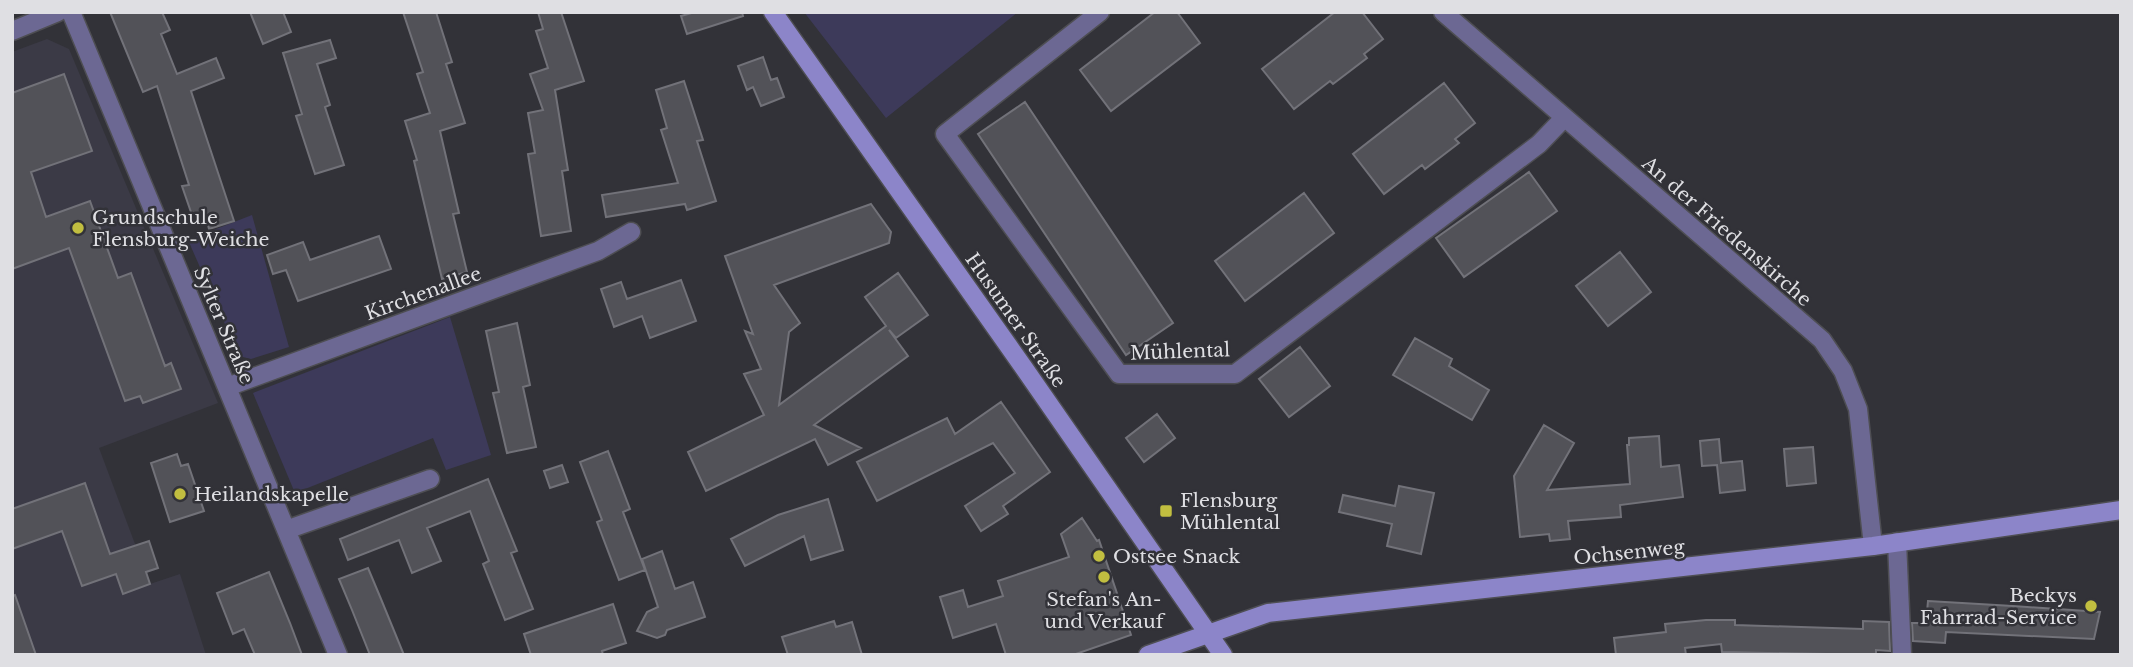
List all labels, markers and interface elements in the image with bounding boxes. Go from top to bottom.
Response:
street label: An der Friedenskirche [1637,151,1816,311]
place label: Grundschule Flensburg-Weiche [92,206,270,251]
marker: Grundschule Flensburg-Weiche [70,220,86,236]
street label: Husumer Straße [960,248,1071,392]
street label: Kirchenallee [362,262,484,325]
street label: Sylter Straße [189,263,259,387]
street label: Mühlental [1130,338,1230,365]
place label: Heilandskapelle [194,483,349,506]
marker: Heilandskapelle [172,486,188,502]
place label: Flensburg Mühlental [1180,489,1280,534]
marker: Flensburg Mühlental [1158,503,1174,519]
street label: Ochsenweg [1572,535,1686,570]
place label: Ostsee Snack [1113,545,1241,568]
marker: Ostsee Snack [1091,548,1107,564]
marker: Stefan's An- und Verkauf [1096,569,1112,585]
place label: Beckys Fahrrad-Service [1920,584,2077,629]
place label: Stefan's An- und Verkauf [1044,588,1166,633]
marker: Beckys Fahrrad-Service [2083,598,2099,614]

